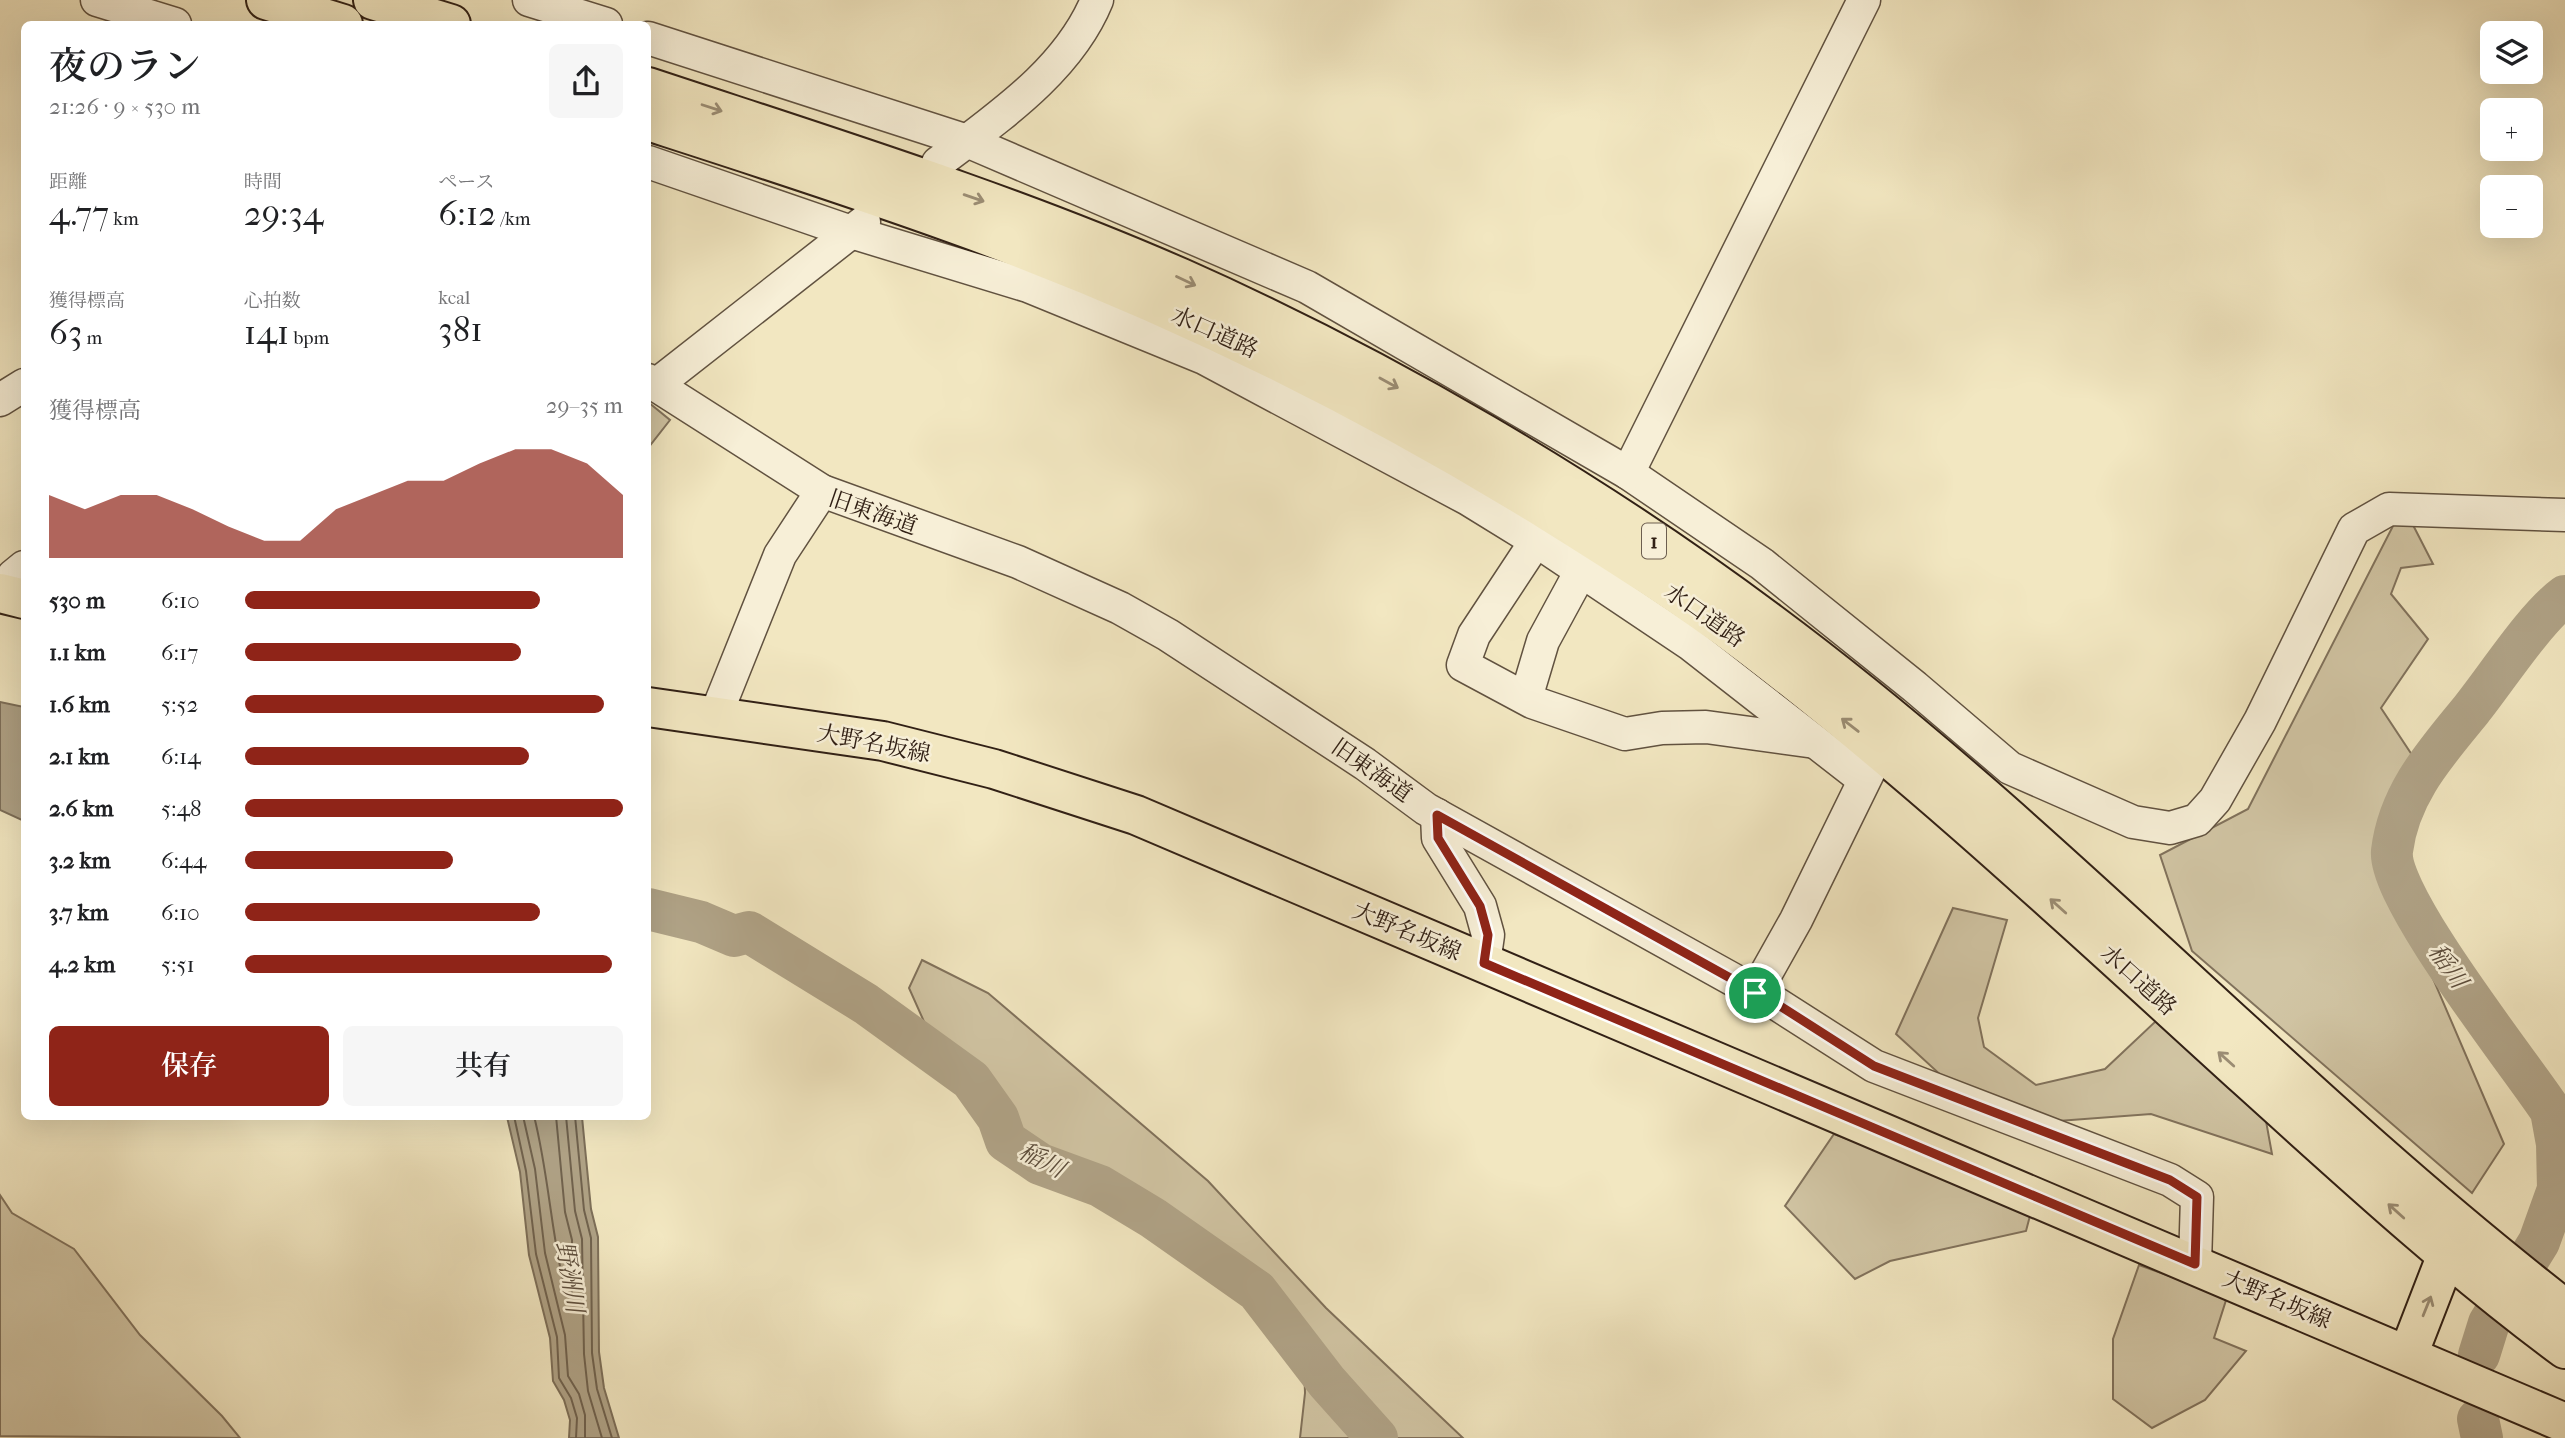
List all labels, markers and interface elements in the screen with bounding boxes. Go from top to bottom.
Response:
map controls [2480,21,2543,238]
button: layers [2480,21,2543,84]
text: 夜のラン [49,44,201,89]
button: share [549,44,623,118]
text: 21:26 · 9 × 530 m [49,93,200,120]
button: + [2480,98,2543,161]
one-way arrow [701,103,723,116]
text: 距離 [49,171,87,193]
text: 時間 [244,171,282,193]
text: ペース [438,171,494,193]
button: − [2480,175,2543,238]
one-way arrow [963,192,985,205]
text: 4.77 [49,193,109,234]
text: 29:34 [244,193,324,234]
text: 6:12 [438,193,496,234]
text: km [109,208,139,230]
text: /km [496,208,531,230]
one-way arrow [1175,275,1196,288]
text: kcal [438,287,470,309]
text: 獲得標高 [49,290,125,312]
text: 心拍数 [244,290,301,312]
street label: 水口道路 [1167,301,1262,363]
text: 381 [438,309,483,350]
text: 63 [49,312,82,353]
text: 141 [244,312,289,353]
text: m [82,327,102,349]
text: bpm [289,327,329,349]
one-way arrow [1378,377,1399,390]
text: 29–35 m [546,392,623,419]
text: 獲得標高 [49,397,141,424]
street label: 旧東海道 [825,485,921,540]
road number: 1 [1642,524,1666,558]
street label: 水口道路 [1659,578,1750,653]
text: 530 m [49,587,105,614]
text: 6:10 [161,587,200,614]
text: 1.1 km [49,639,106,666]
text: 6:17 [161,639,198,666]
text: 1.6 km [49,691,110,718]
text: 5:52 [161,691,198,718]
one-way arrow [1841,717,1859,732]
street label: 大野名坂線 [815,719,933,768]
street label: 旧東海道 [1326,733,1417,808]
text: 2.1 km [49,743,109,770]
text: 6:14 [161,743,201,770]
text: 2.6 km [49,795,114,822]
text: 5:48 [161,795,202,822]
text: 3.2 km [49,847,111,874]
text: 6:44 [161,847,206,874]
street label: 大野名坂線 [1349,897,1465,966]
one-way arrow [2049,898,2067,914]
text: 3.7 km [49,899,109,926]
text: 6:10 [161,899,200,926]
water label: 稲川 [2423,938,2475,996]
street label: 水口道路 [2095,940,2182,1021]
text: 4.2 km [49,951,115,978]
text: 5:51 [161,951,195,978]
pin [1725,963,1785,1023]
icon: arrive [1736,974,1774,1012]
button: 保存 [49,1026,329,1106]
button: 共有 [343,1026,623,1106]
one-way arrow [2217,1051,2235,1067]
water label: 稲川 [1014,1137,1072,1185]
one-way arrow [2387,1204,2405,1220]
water label: 野洲川 [551,1239,590,1318]
street label: 大野名坂線 [2219,1265,2335,1334]
one-way arrow [2422,1296,2435,1318]

